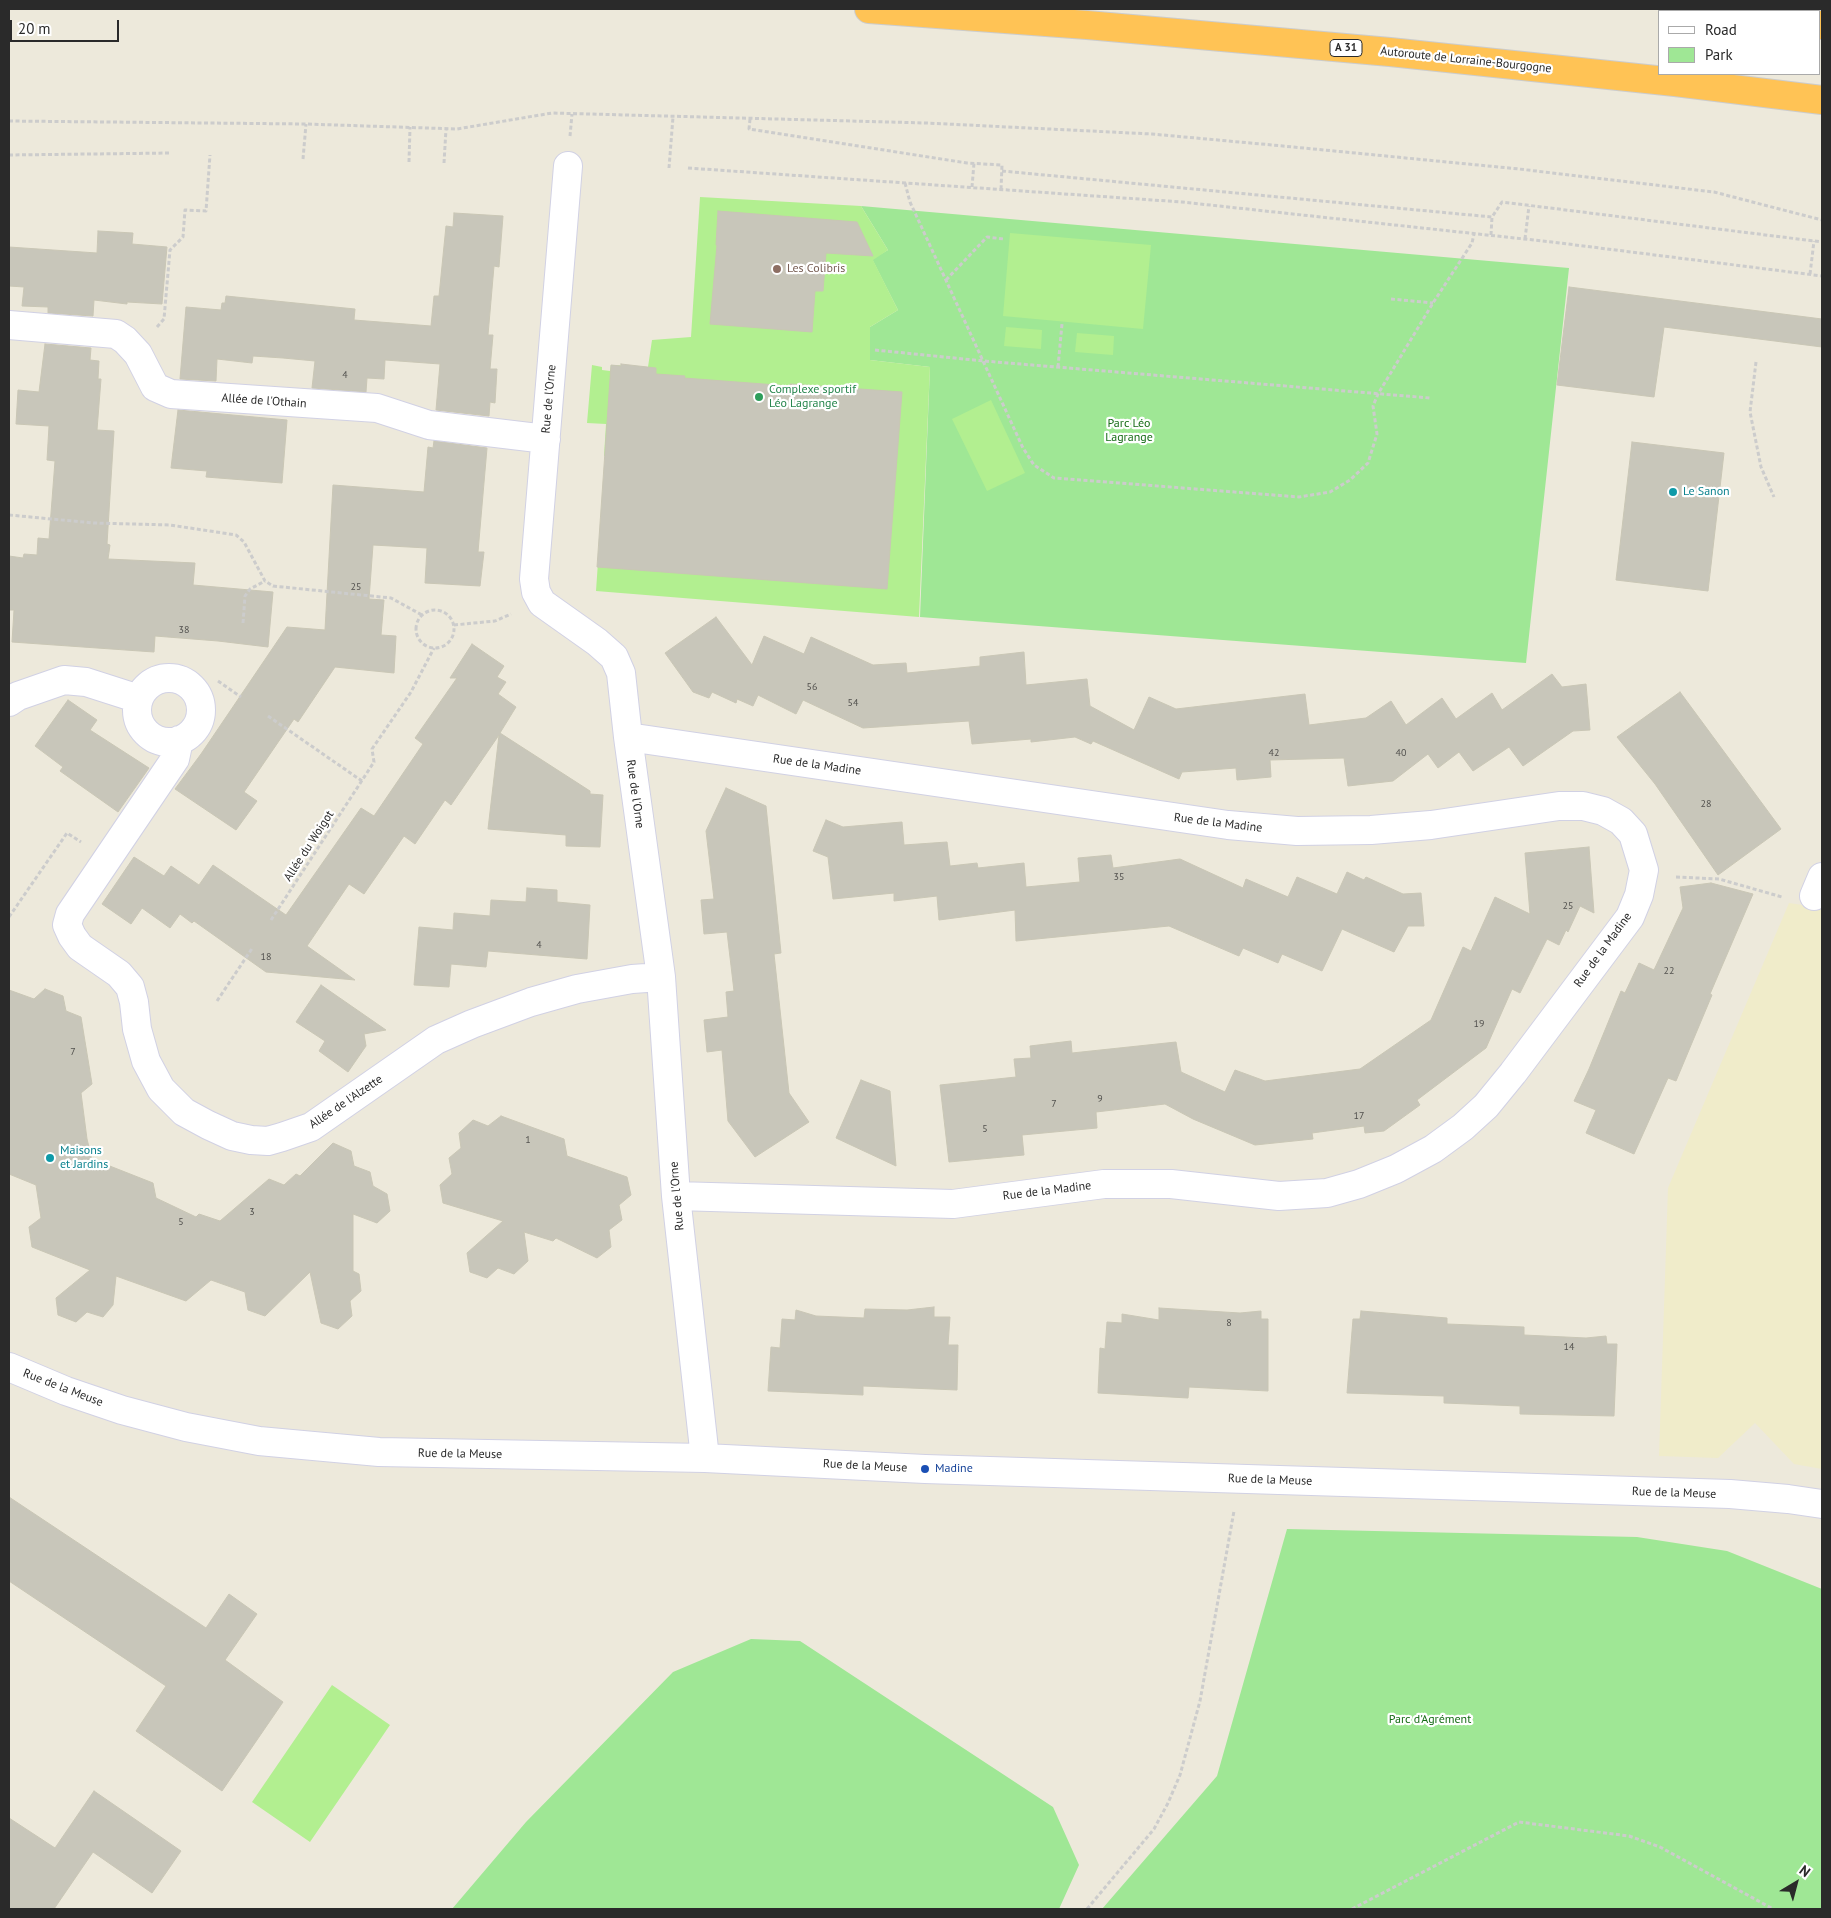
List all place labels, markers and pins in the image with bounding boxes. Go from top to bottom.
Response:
place label: Les Colibris [787,262,845,276]
marker: Les Colibris [771,263,783,275]
place label: Complexe sportif Léo Lagrange [769,383,856,411]
marker: Complexe sportif Léo Lagrange [753,391,765,403]
place label: Le Sanon [1683,485,1730,499]
marker: Le Sanon [1667,486,1679,498]
place label: Maisons et Jardins [60,1144,108,1172]
marker: Maisons et Jardins [44,1152,56,1164]
place label: Madine [935,1462,973,1476]
marker: Madine [919,1463,931,1475]

